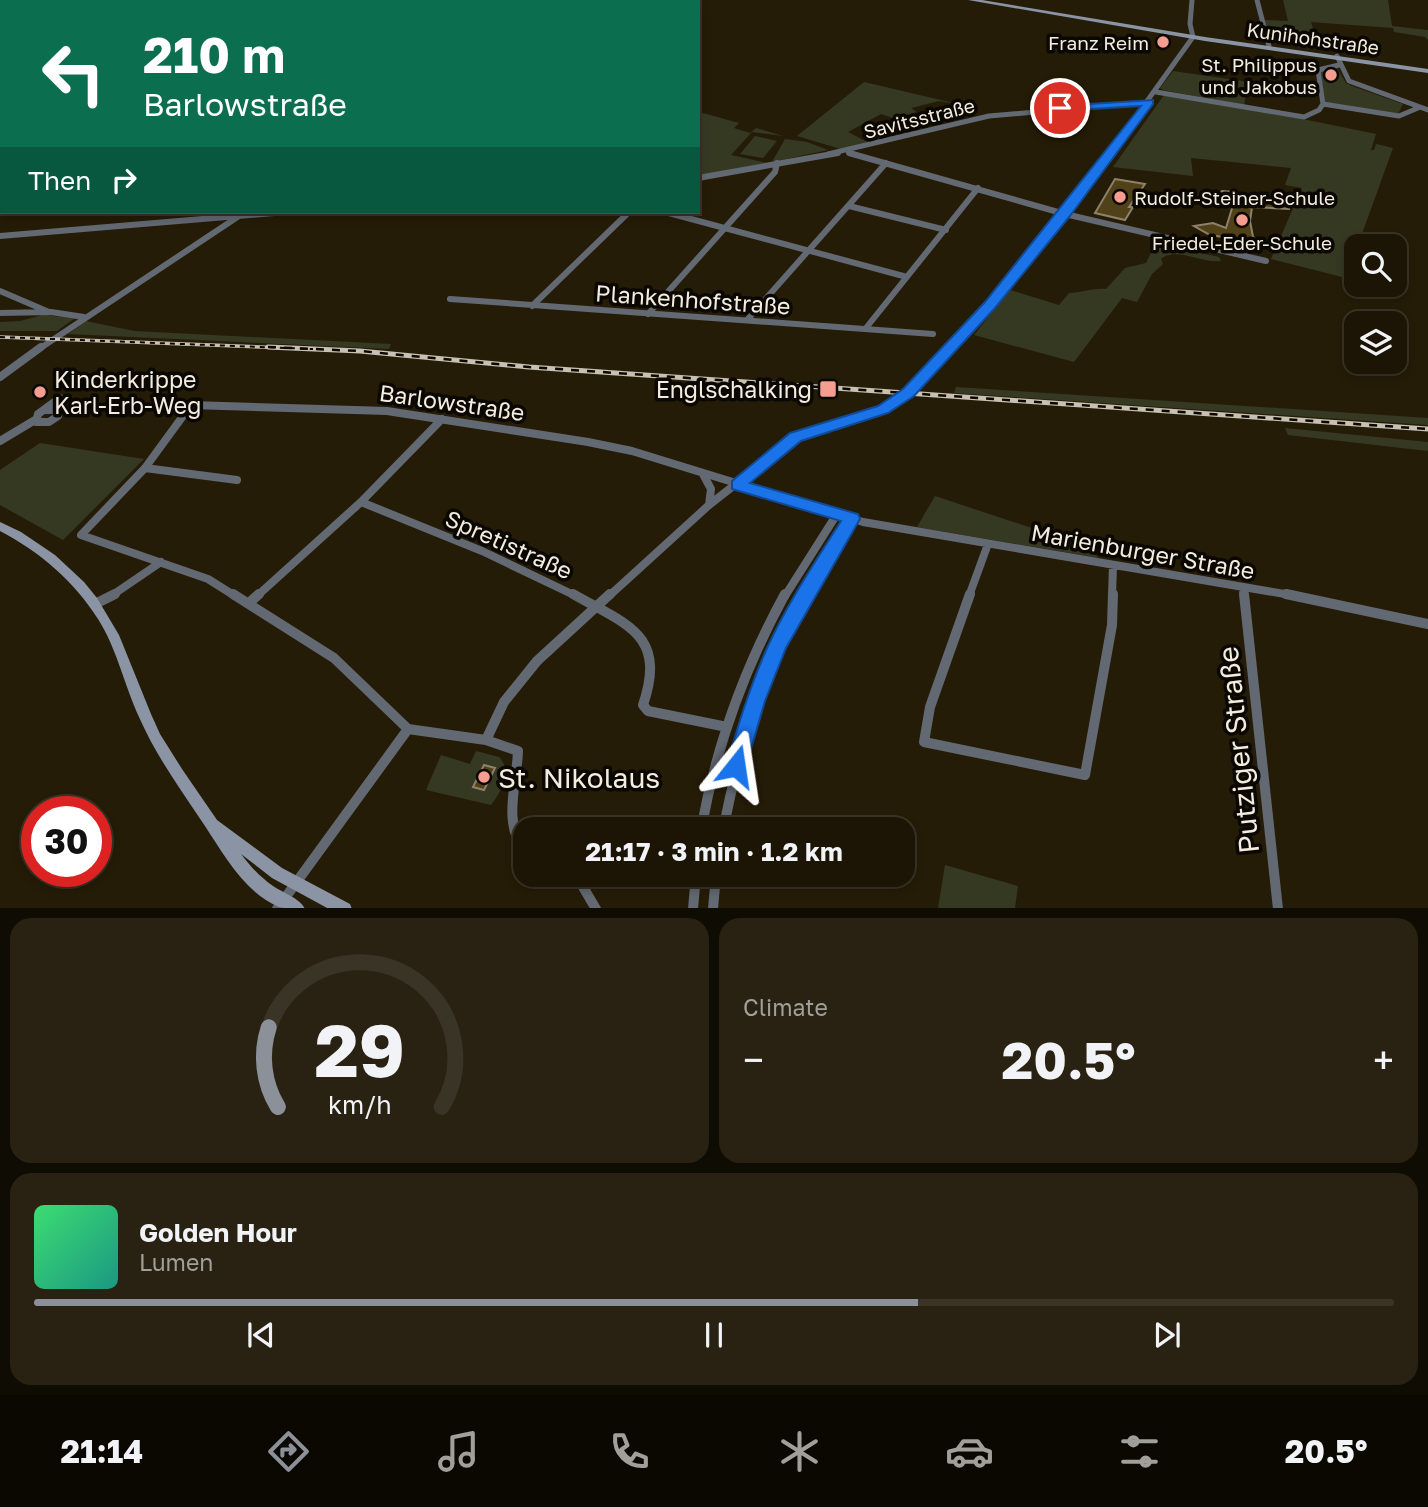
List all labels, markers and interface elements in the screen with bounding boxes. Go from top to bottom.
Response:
street label: Kunihohstraße [1245,17,1381,59]
text: 210 m [143,25,285,84]
icon: left [28,28,119,119]
place label: Franz Reim [1048,31,1149,54]
marker: Franz Reim [1155,34,1171,50]
place label: St. Philippus und Jakobus [1201,53,1317,98]
marker: St. Philippus und Jakobus [1323,67,1339,83]
pin [1030,78,1090,138]
text: Barlowstraße [143,85,347,123]
icon: arrive [1041,89,1079,127]
street label: Savitsstraße [861,93,977,143]
icon: right [105,161,143,199]
text: Then [28,165,91,196]
place label: Rudolf-Steiner-Schule [1134,186,1335,209]
marker: Rudolf-Steiner-Schule [1112,189,1128,205]
marker: Friedel-Eder-Schule [1234,212,1250,228]
place label: Friedel-Eder-Schule [1152,231,1332,254]
map controls [1344,234,1407,374]
button: search [1344,234,1407,297]
street label: Plankenhofstraße [595,278,791,320]
button: layers [1344,311,1407,374]
place label: Kinderkrippe Karl-Erb-Weg [54,365,201,419]
place label: Englschalking [656,375,812,403]
street label: Barlowstraße [378,378,526,426]
marker: Englschalking [818,379,838,399]
marker: Kinderkrippe Karl-Erb-Weg [32,384,48,400]
street label: Spretistraße [441,504,577,584]
street label: Marienburger Straße [1029,518,1257,584]
street label: Putziger Straße [1211,645,1265,855]
position arrow [699,729,773,803]
place label: St. Nikolaus [498,761,660,794]
marker: St. Nikolaus [476,769,492,785]
speed limit sign: 30 [21,796,112,887]
text: 21:17 · 3 min · 1.2 km [585,836,843,867]
text: Climate [743,993,828,1021]
text: 29 [314,1006,405,1093]
text: 20.5° [1001,1028,1136,1090]
text: − [743,1037,764,1082]
text: + [1373,1037,1394,1082]
text: km/h [328,1088,391,1119]
text: Golden Hour [139,1217,297,1248]
text: Lumen [139,1248,213,1276]
icon: previous [242,1316,280,1354]
icon: pause [695,1316,733,1354]
icon: next [1148,1316,1186,1354]
icon: directions [264,1427,313,1476]
icon: music [434,1427,483,1476]
icon: phone [605,1427,654,1476]
icon: climate [775,1427,824,1476]
icon: car [945,1427,994,1476]
icon: filters [1115,1427,1164,1476]
text: 21:14 [61,1432,143,1470]
text: 20.5° [1285,1432,1367,1470]

